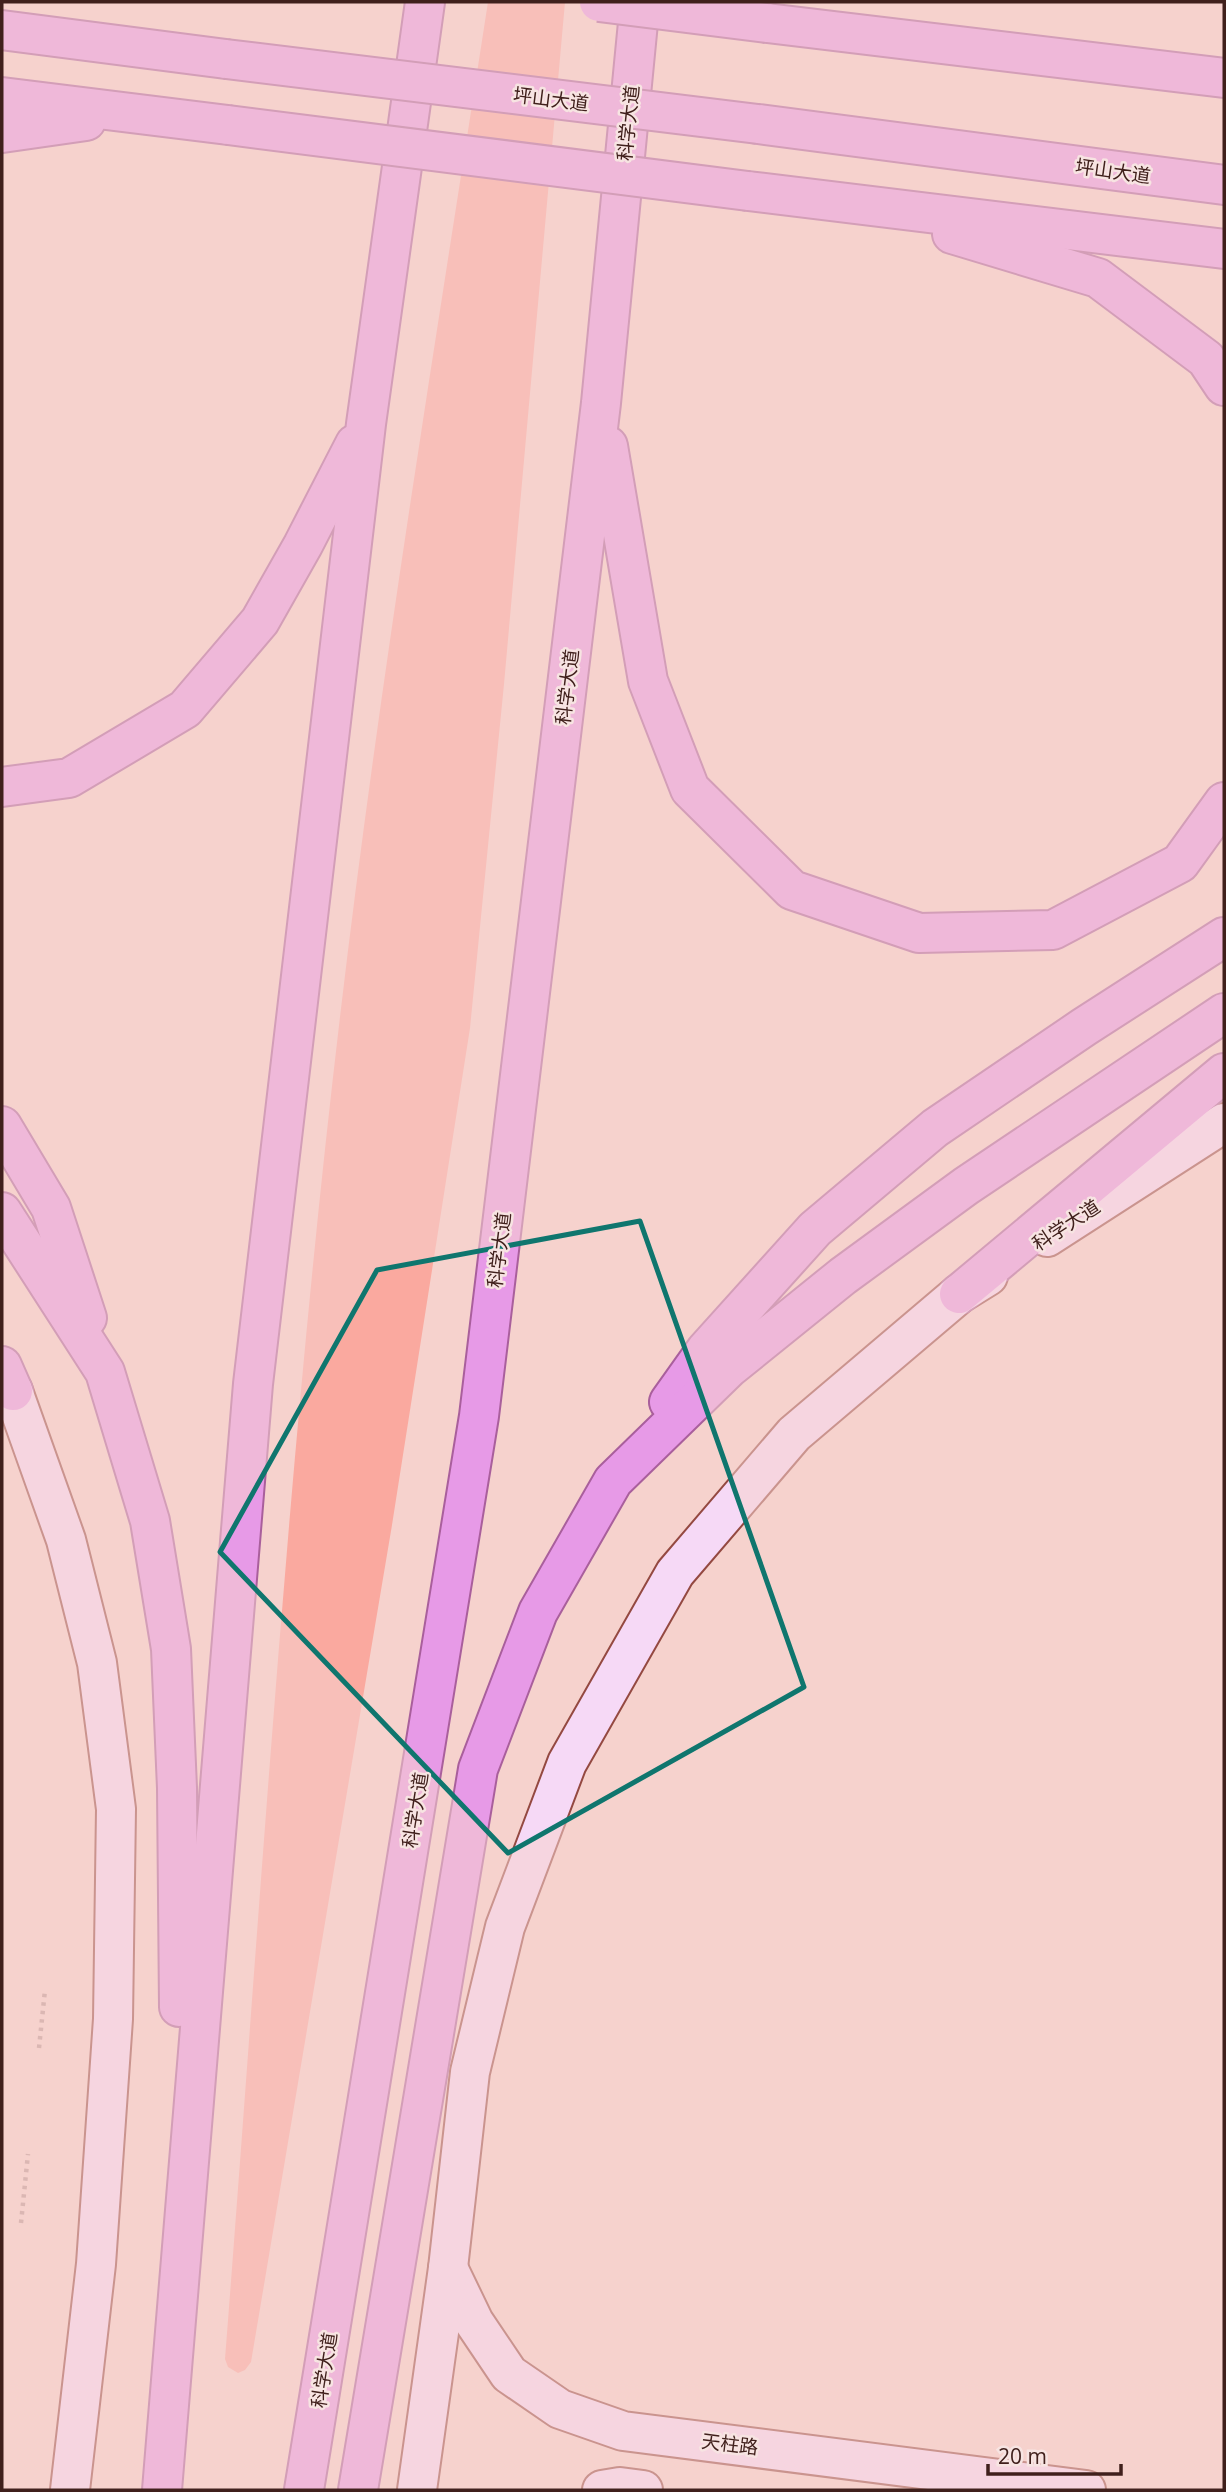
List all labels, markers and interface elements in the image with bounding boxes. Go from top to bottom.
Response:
street label: 坪山大道 [512,81,590,117]
street label: 科学大道 [611,84,645,162]
street label: 坪山大道 [1074,153,1152,189]
street label: 科学大道 [549,648,585,726]
street label: 科学大道 [1027,1193,1105,1257]
street label: 科学大道 [481,1211,517,1289]
street label: 科学大道 [396,1770,434,1850]
street label: 科学大道 [305,2330,343,2410]
street label: 天柱路 [700,2428,760,2460]
scale bar [988,2432,1121,2476]
text: 20 m [998,2442,1047,2470]

